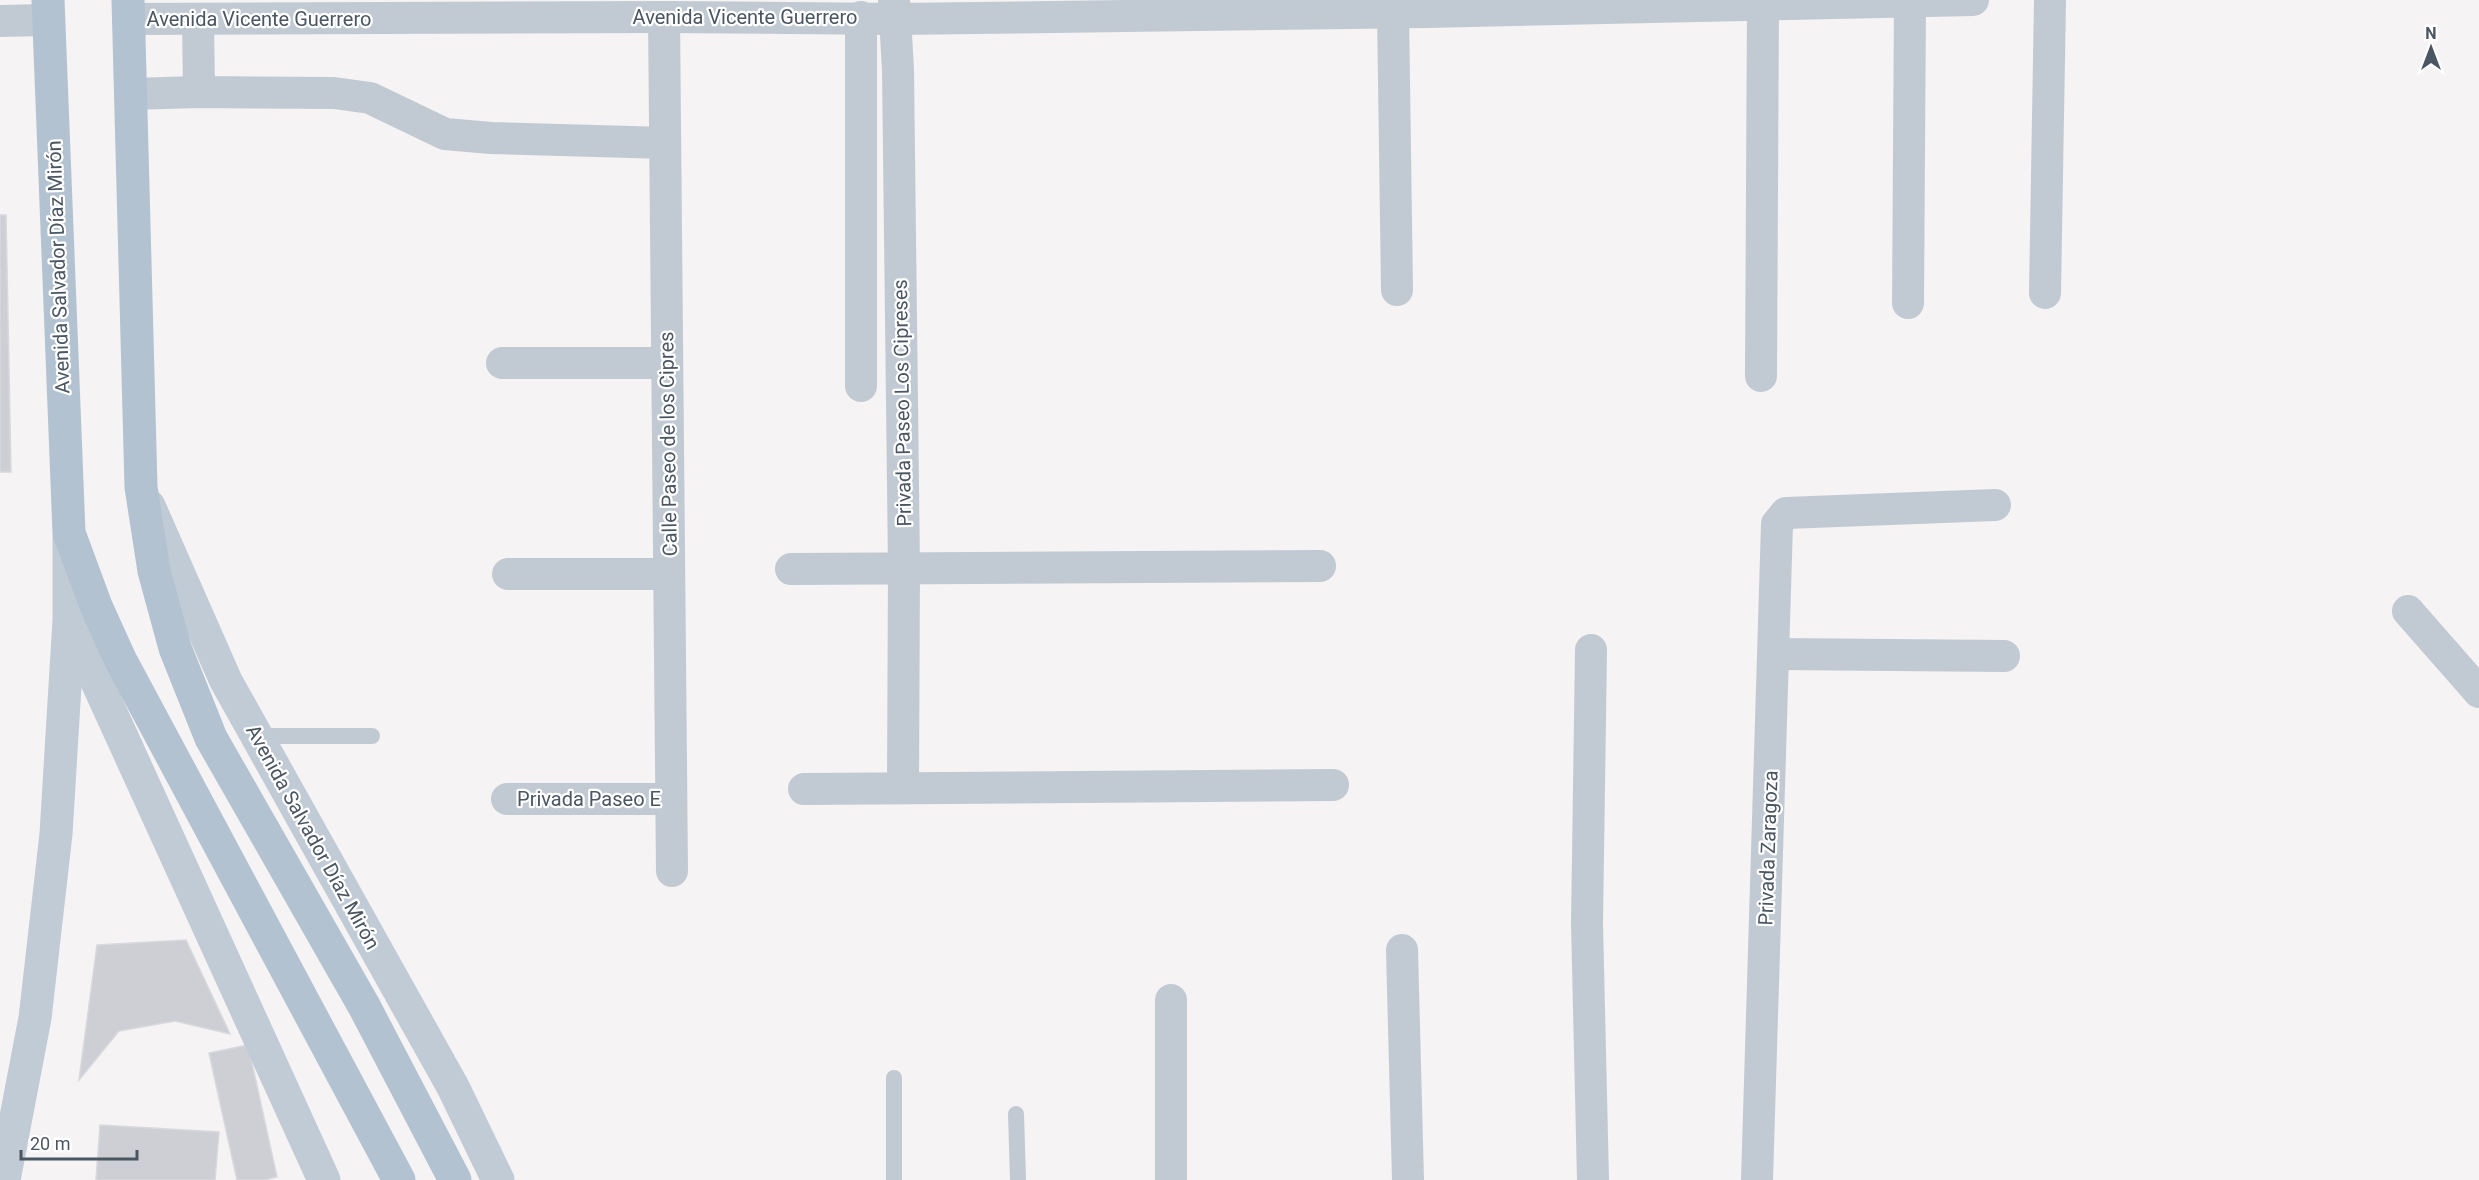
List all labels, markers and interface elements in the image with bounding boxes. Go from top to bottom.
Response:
street label: Avenida Vicente Guerrero [633,5,857,29]
street label: Avenida Vicente Guerrero [147,7,371,31]
north arrow [2401,18,2461,78]
text: N [2425,24,2437,43]
street label: Avenida Salvador Díaz Mirón [42,140,74,394]
street label: Privada Paseo Los Cipreses [888,279,916,527]
street label: Calle Paseo de los Cipres [654,331,682,557]
street label: Avenida Salvador Díaz Mirón [241,720,385,954]
street label: Privada Zaragoza [1753,770,1783,926]
street label: Privada Paseo E [517,787,661,811]
scale bar [21,1123,136,1161]
text: 20 m [30,1133,70,1154]

